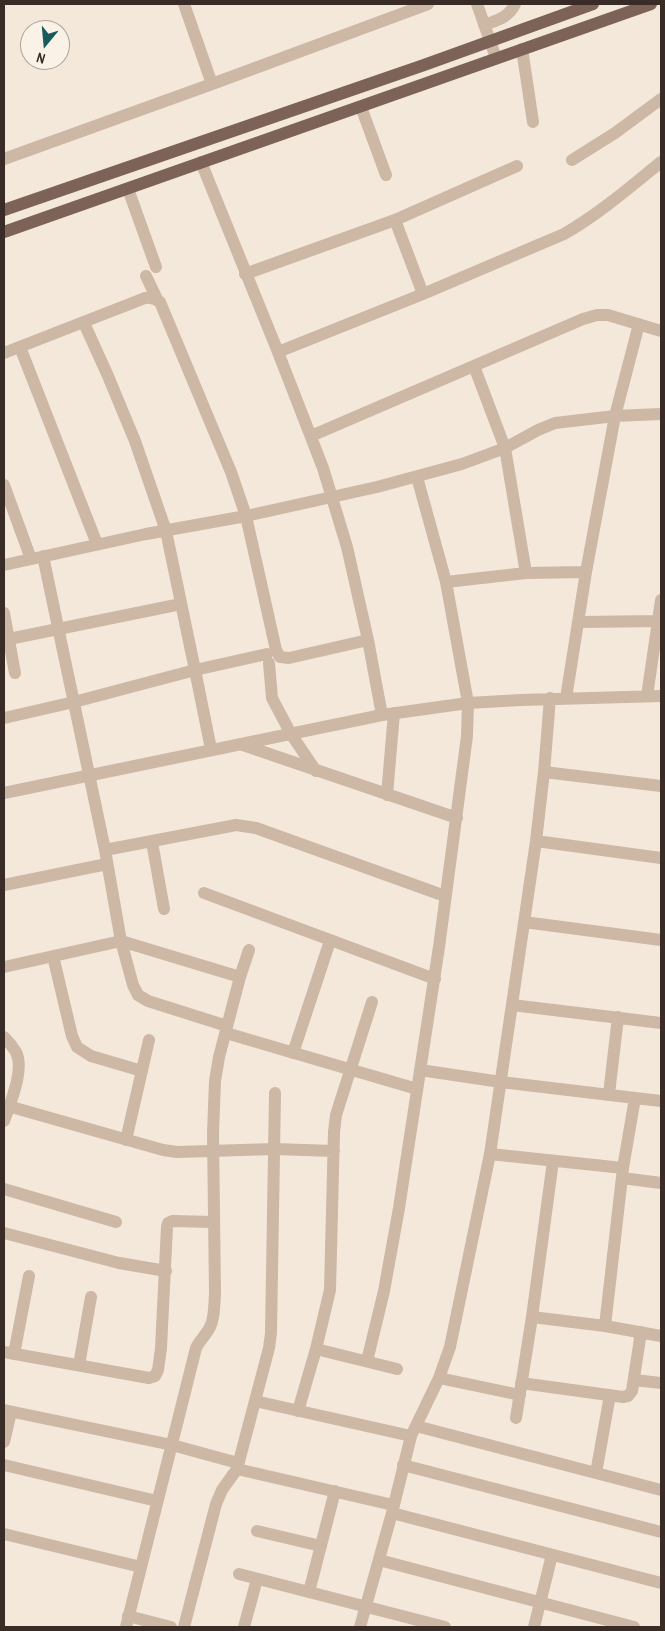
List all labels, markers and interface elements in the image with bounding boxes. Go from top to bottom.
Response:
north arrow [20,20,70,70]
text: N [34,49,48,68]

